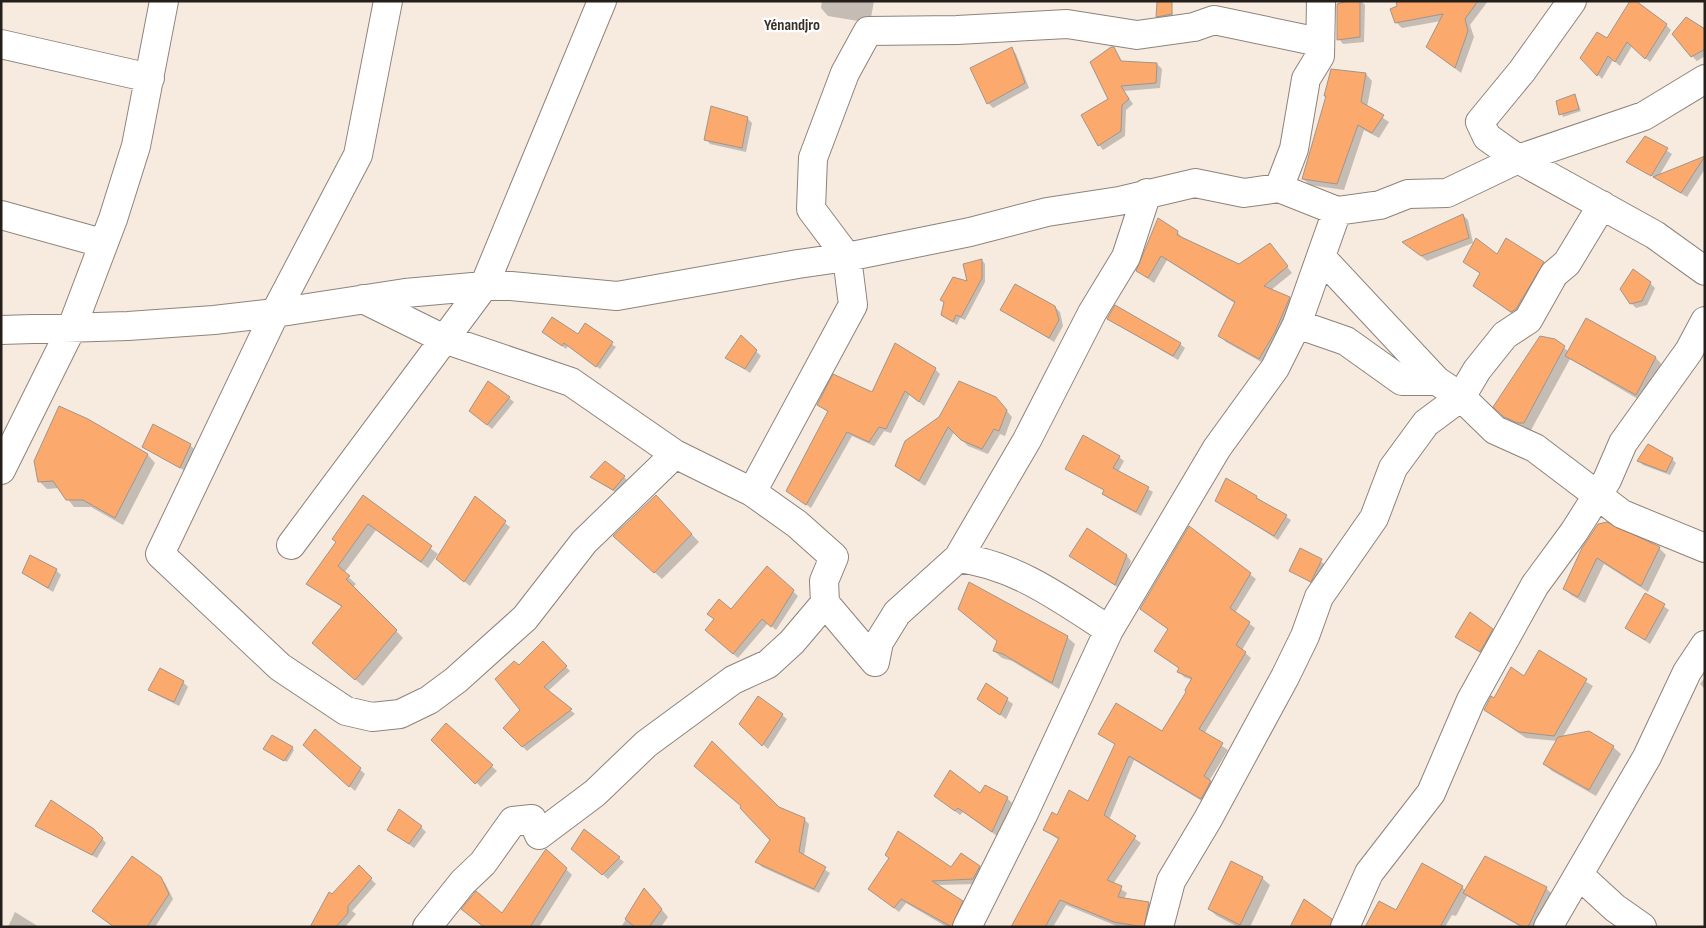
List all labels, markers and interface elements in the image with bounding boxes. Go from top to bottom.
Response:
district label: Yénandjro [764,16,820,35]

